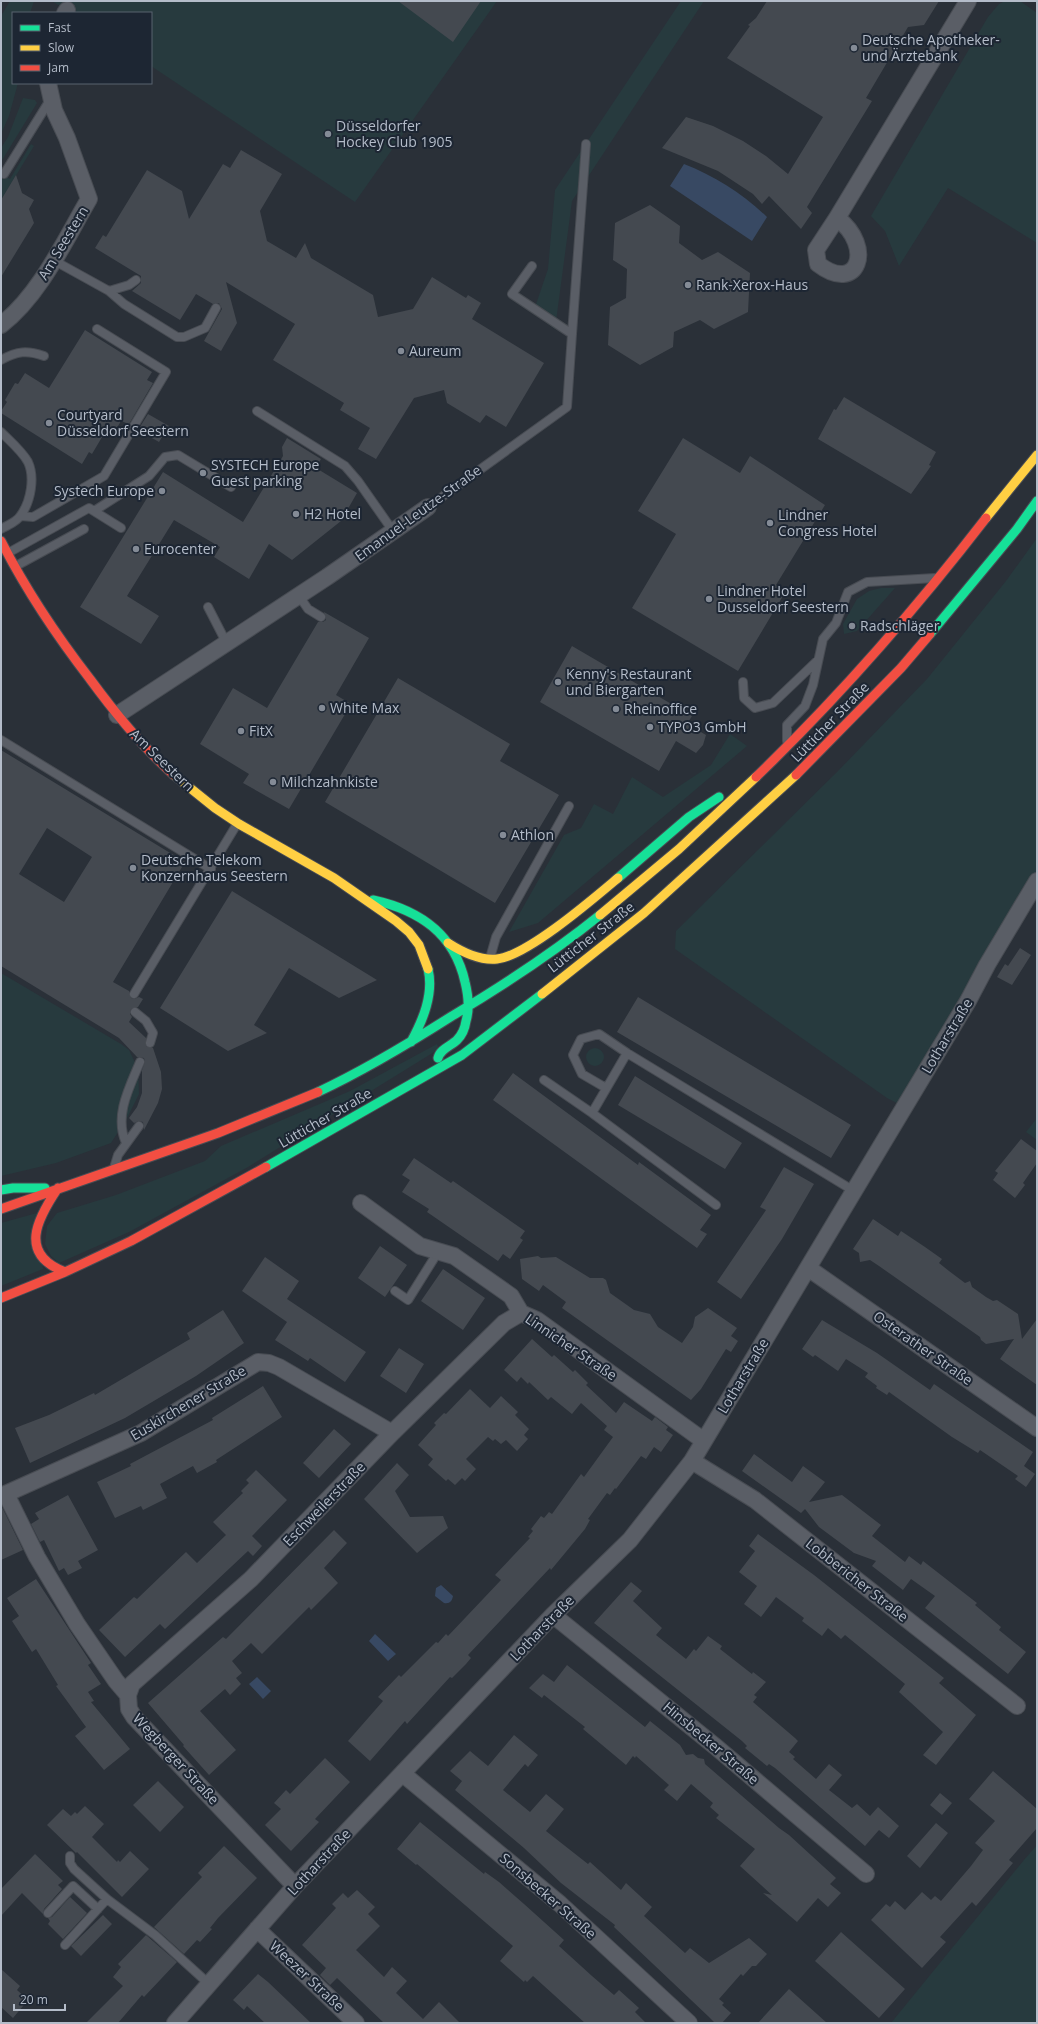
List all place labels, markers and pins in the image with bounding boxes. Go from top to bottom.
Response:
place label: Deutsche Apotheker- und Ärztebank [862,30,1000,65]
marker: Deutsche Apotheker- und Ärztebank [849,43,859,53]
place label: Düsseldorfer Hockey Club 1905 [336,116,452,151]
marker: Düsseldorfer Hockey Club 1905 [323,129,333,139]
place label: Rank-Xerox-Haus [696,275,808,294]
marker: Rank-Xerox-Haus [683,280,693,290]
place label: Aureum [409,341,462,360]
marker: Aureum [396,346,406,356]
place label: Courtyard Düsseldorf Seestern [57,405,189,440]
marker: Courtyard Düsseldorf Seestern [44,418,54,428]
place label: SYSTECH Europe Guest parking [211,455,320,490]
marker: SYSTECH Europe Guest parking [198,468,208,478]
place label: Systech Europe [54,481,154,500]
marker: Systech Europe [157,486,167,496]
place label: H2 Hotel [304,504,361,523]
place label: Lindner Congress Hotel [778,505,877,540]
marker: H2 Hotel [291,509,301,519]
marker: Lindner Congress Hotel [765,518,775,528]
place label: Eurocenter [144,539,217,558]
marker: Eurocenter [131,544,141,554]
place label: Lindner Hotel Dusseldorf Seestern [717,581,849,616]
marker: Lindner Hotel Dusseldorf Seestern [704,594,714,604]
place label: Radschläger [860,616,940,635]
marker: Radschläger [847,621,857,631]
place label: Kenny's Restaurant und Biergarten [566,664,692,699]
marker: Kenny's Restaurant und Biergarten [553,677,563,687]
place label: White Max [330,698,400,717]
place label: Rheinoffice [624,699,697,718]
marker: White Max [317,703,327,713]
marker: Rheinoffice [611,704,621,714]
place label: TYPO3 GmbH [658,717,747,736]
place label: FitX [249,721,274,740]
marker: TYPO3 GmbH [645,722,655,732]
marker: FitX [236,726,246,736]
place label: Milchzahnkiste [281,772,378,791]
marker: Milchzahnkiste [268,777,278,787]
place label: Athlon [511,825,554,844]
marker: Athlon [498,830,508,840]
place label: Deutsche Telekom Konzernhaus Seestern [141,850,288,885]
marker: Deutsche Telekom Konzernhaus Seestern [128,863,138,873]

